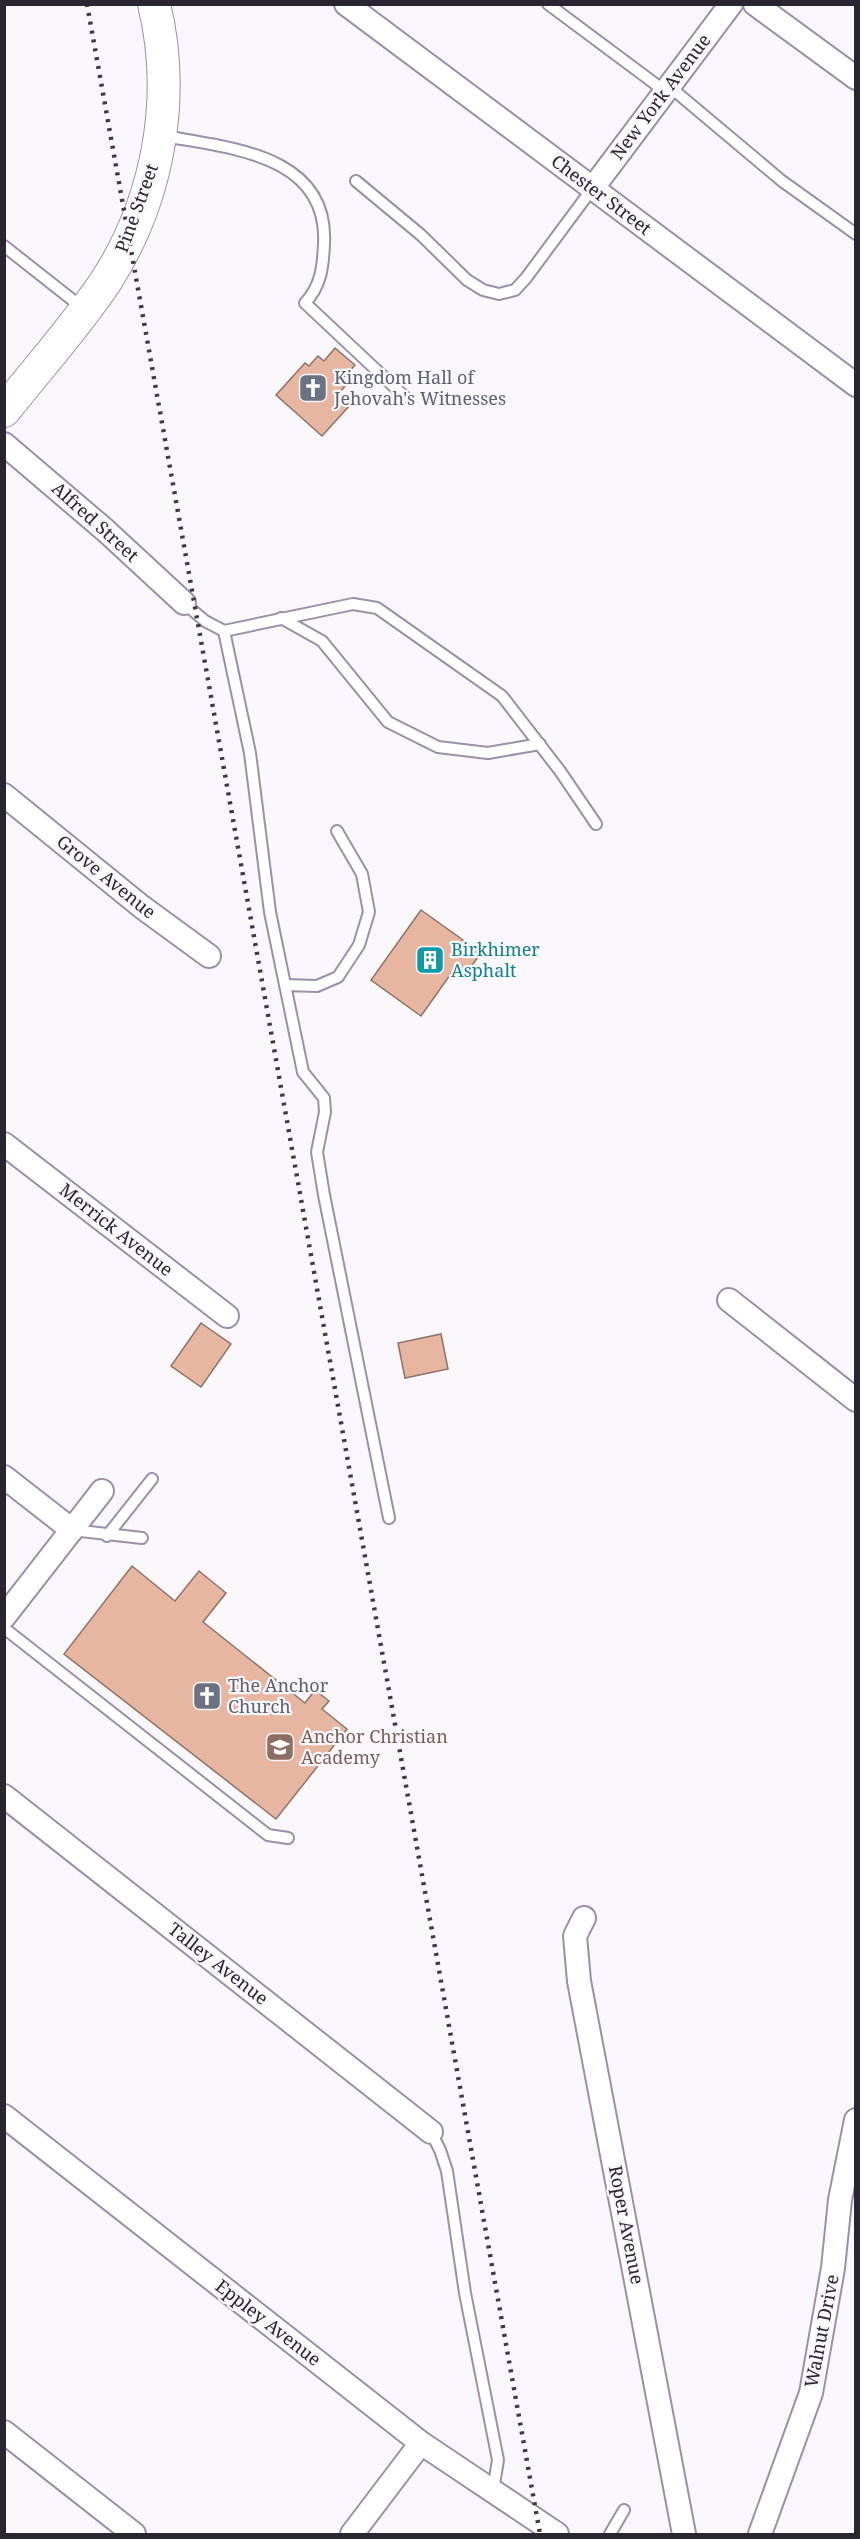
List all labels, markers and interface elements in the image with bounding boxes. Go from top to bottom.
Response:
street label: New York Avenue [605,28,716,164]
street label: Chester Street [547,149,657,240]
street label: Pine Street [109,160,163,255]
place label: Kingdom Hall of Jehovah's Witnesses [333,365,506,410]
church icon: Kingdom Hall of Jehovah's Witnesses [297,372,329,404]
street label: Alfred Street [47,476,144,567]
street label: Grove Avenue [52,829,161,924]
place label: Birkhimer Asphalt [451,937,540,982]
building icon: Birkhimer Asphalt [414,944,446,976]
street label: Merrick Avenue [55,1177,178,1281]
place label: The Anchor Church [228,1673,329,1718]
church icon: The Anchor Church [191,1680,223,1712]
place label: Anchor Christian Academy [301,1724,448,1769]
school or university icon: Anchor Christian Academy [264,1731,296,1763]
street label: Talley Avenue [164,1917,274,2010]
street label: Roper Avenue [604,2163,650,2286]
street label: Walnut Drive [798,2272,844,2389]
street label: Eppley Avenue [211,2273,326,2371]

